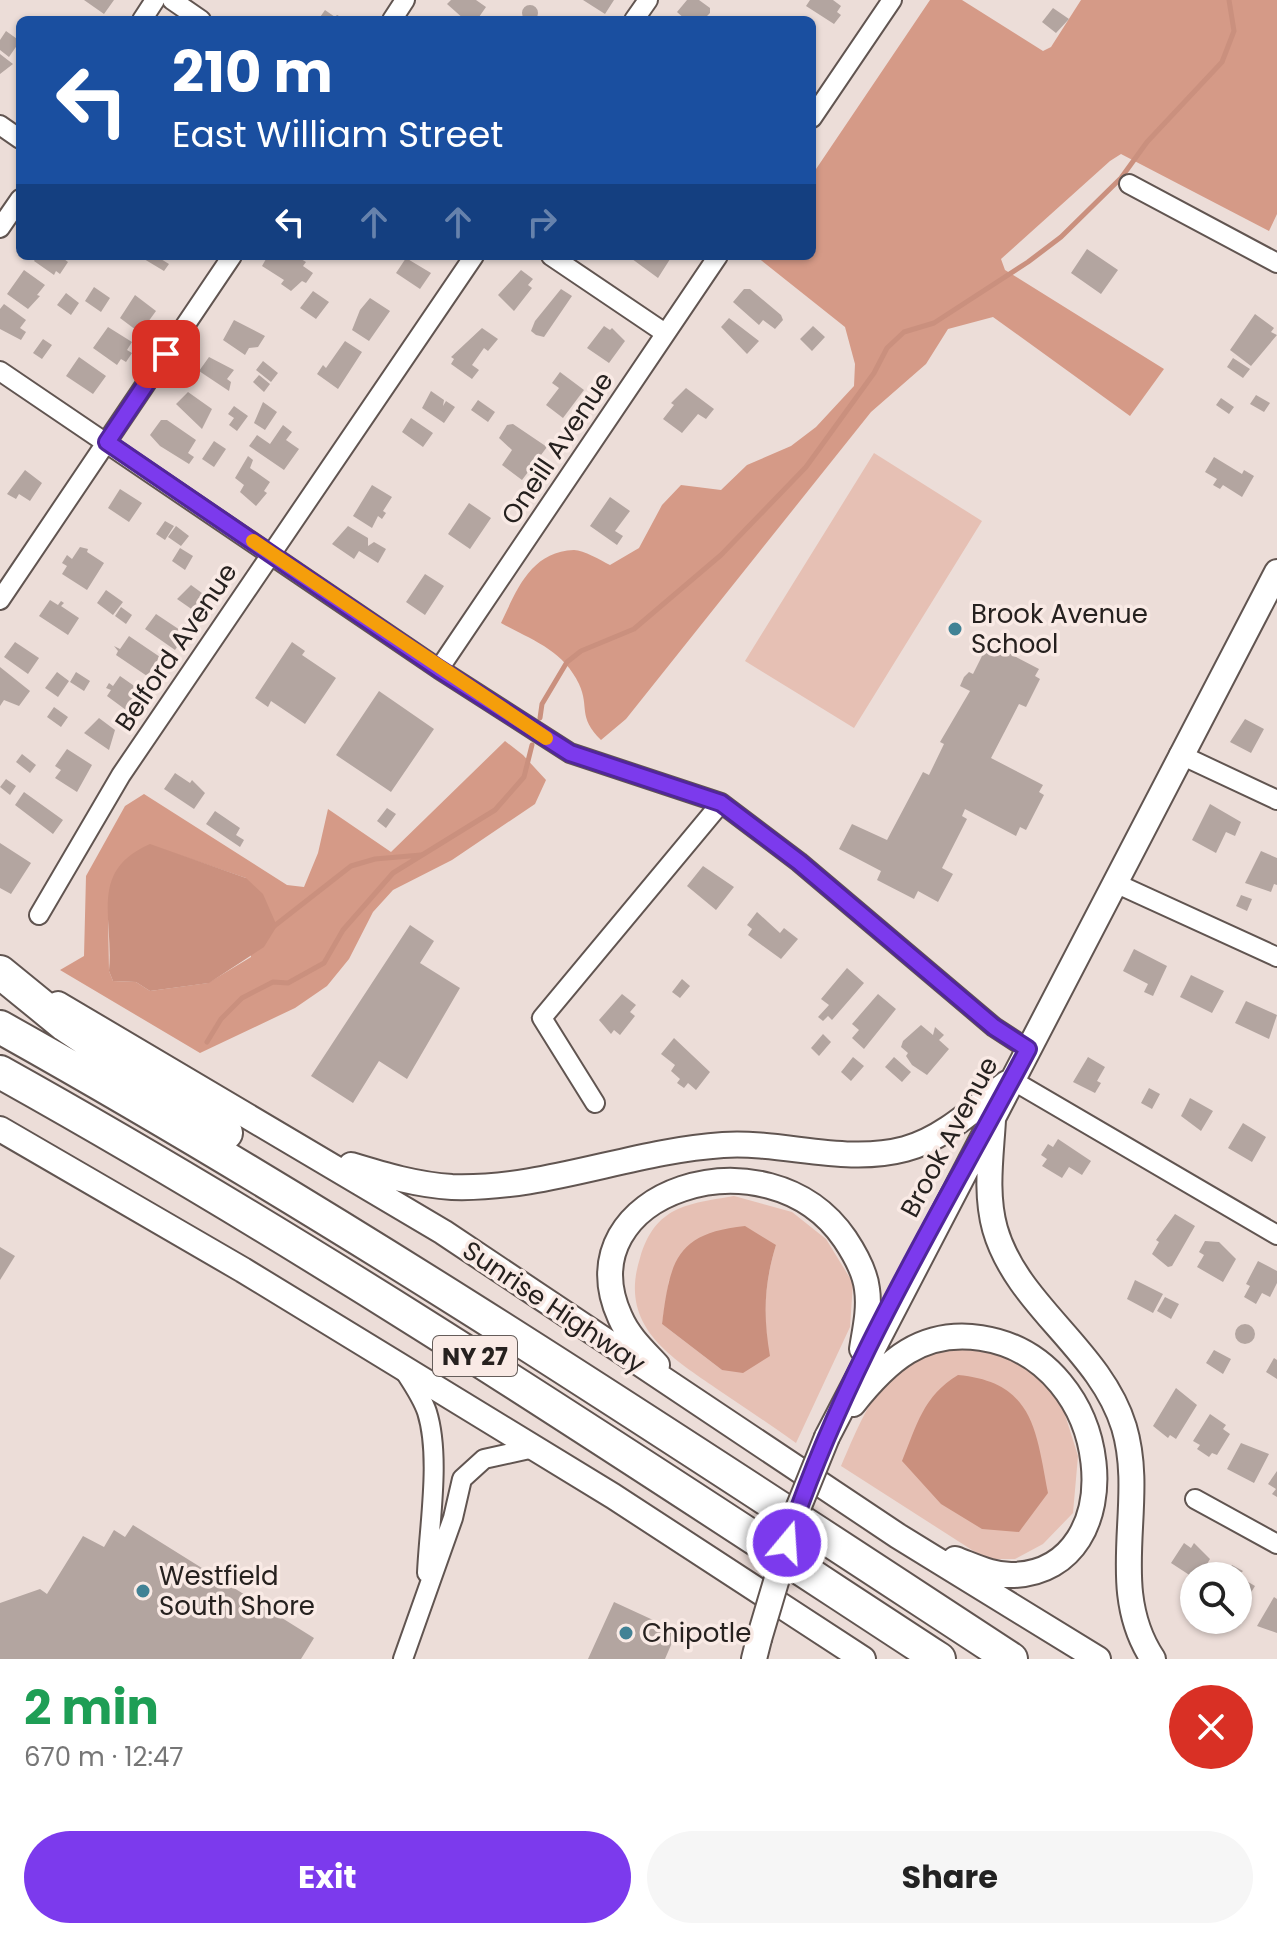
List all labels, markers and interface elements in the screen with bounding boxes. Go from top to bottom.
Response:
text: 210 m [172,33,333,112]
icon: left [40,48,144,152]
text: East William Street [172,109,503,160]
icon: left [268,200,312,244]
icon: ahead [352,200,396,244]
icon: ahead [436,200,480,244]
icon: right [520,200,564,244]
pin [132,320,200,388]
icon: arrive [144,332,188,376]
street label: Oneill Avenue [493,365,621,531]
street label: Belford Avenue [106,556,246,738]
place label: Brook Avenue School [971,596,1148,662]
marker: Brook Avenue School [946,620,964,638]
street label: Brook Avenue [892,1050,1006,1224]
street label: Sunrise Highway [455,1232,653,1382]
road number: NY 27 [433,1336,517,1376]
position arrow [745,1501,829,1585]
place label: Westfield South Shore [159,1558,315,1624]
map controls [1180,1562,1252,1634]
button: search [1180,1562,1252,1634]
marker: Westfield South Shore [134,1582,152,1600]
place label: Chipotle [642,1615,751,1651]
marker: Chipotle [617,1624,635,1642]
text: 2 min [24,1674,159,1741]
button: close [1169,1685,1253,1769]
text: 670 m · 12:47 [24,1739,184,1775]
button: Exit [24,1831,631,1923]
button: Share [647,1831,1253,1923]

